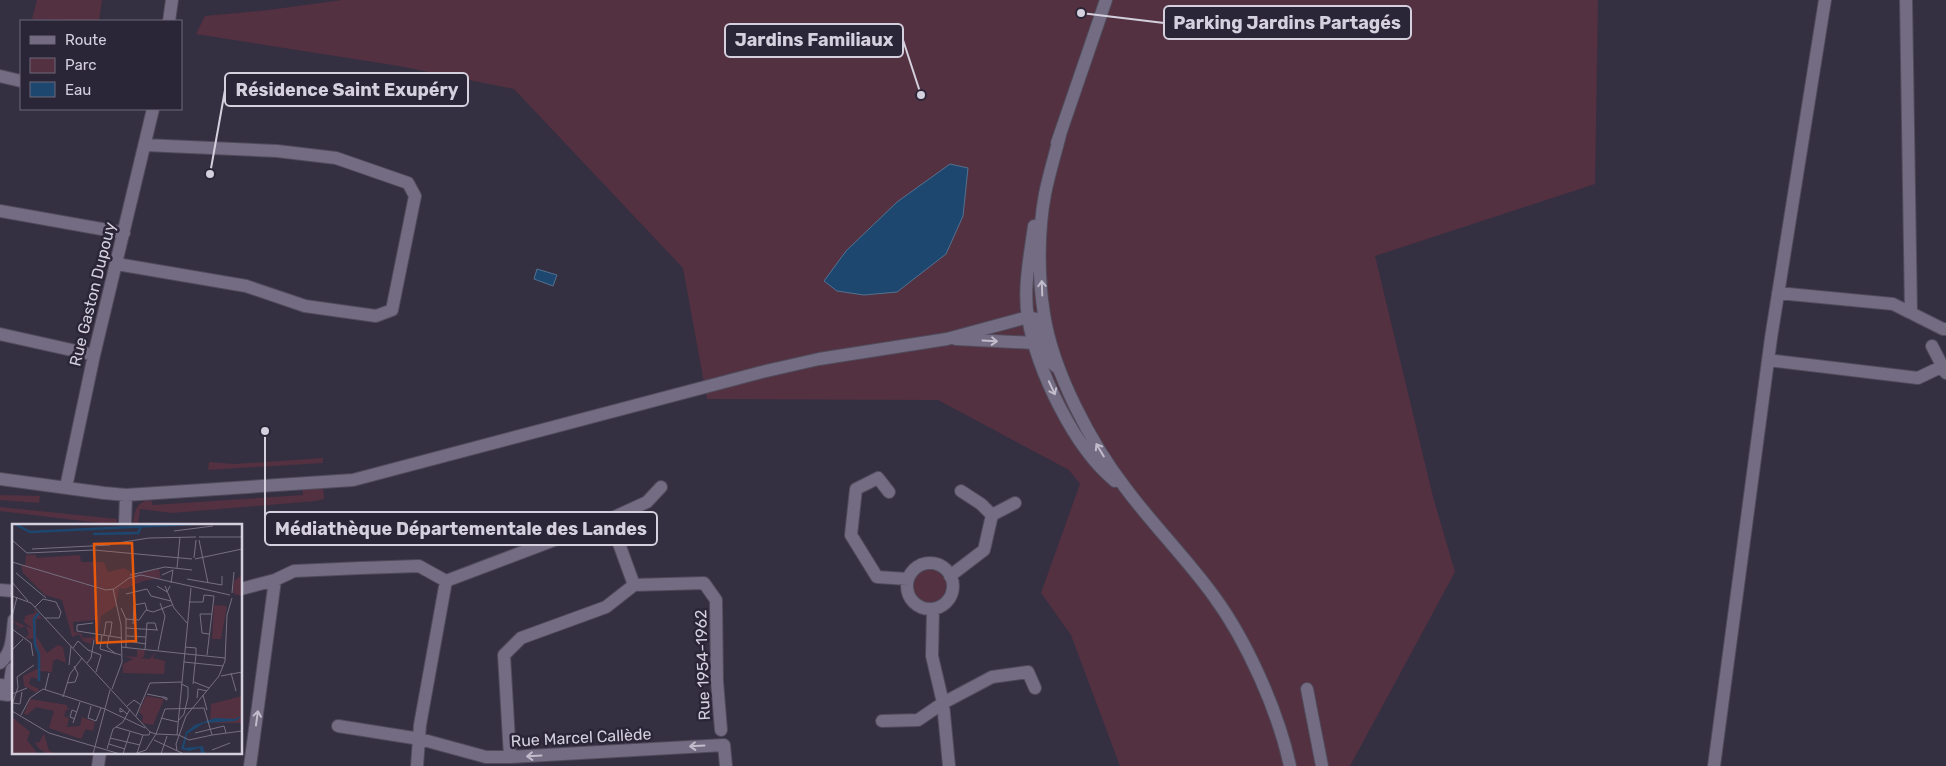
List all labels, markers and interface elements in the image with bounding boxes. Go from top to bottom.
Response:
callout: Parking Jardins Partagés [1164,6,1411,39]
text: Parking Jardins Partagés [1173,12,1401,34]
legend [20,20,182,110]
callout: Jardins Familiaux [725,24,903,57]
text: Jardins Familiaux [735,29,894,51]
text: Route [65,31,107,49]
text: Parc [65,56,97,74]
callout: Résidence Saint Exupéry [225,73,468,106]
text: Résidence Saint Exupéry [236,79,459,101]
text: Eau [65,81,91,99]
street label: Rue Gaston Dupouy [65,220,120,368]
one-way arrow [1037,281,1046,297]
one-way arrow [982,337,998,346]
one-way arrow [1047,380,1057,395]
one-way arrow [1094,443,1104,457]
callout: Médiathèque Départementale des Landes [265,512,657,545]
text: Médiathèque Départementale des Landes [275,518,647,540]
inset map [12,524,242,754]
street label: Rue 1954-1962 [691,609,714,721]
one-way arrow [252,710,262,726]
street label: Rue Marcel Callède [510,724,652,751]
one-way arrow [689,742,705,751]
one-way arrow [527,751,543,760]

